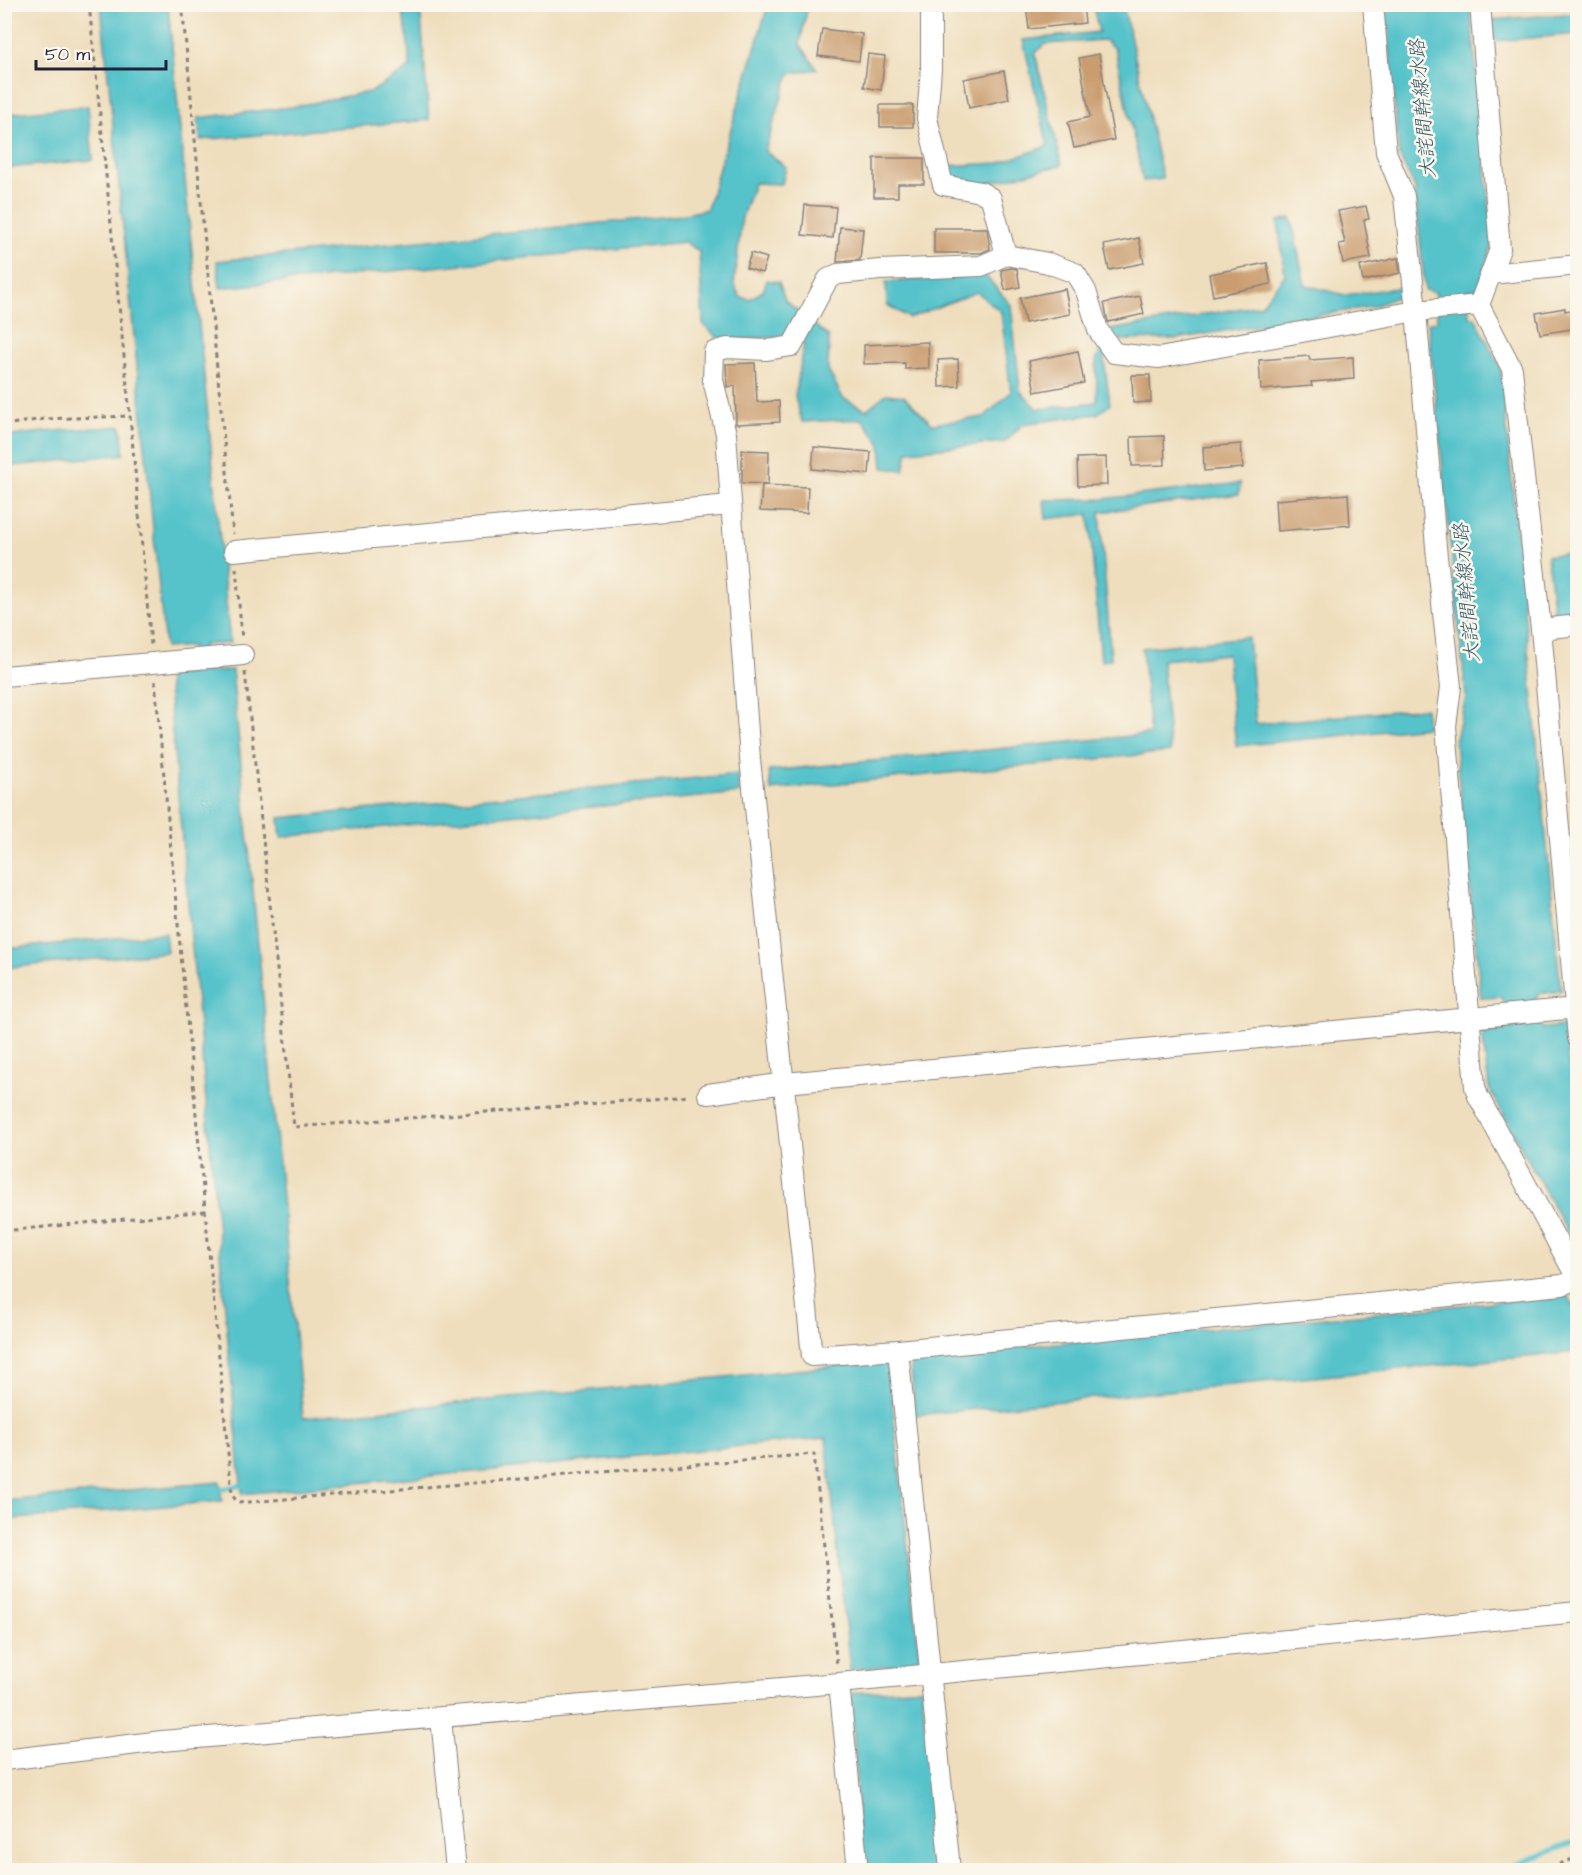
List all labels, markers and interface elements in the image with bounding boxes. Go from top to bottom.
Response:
scale bar [36,33,166,71]
water label: 大詫間幹線水路 [1403,37,1443,180]
text: 50 m [45,42,90,67]
water label: 大詫間幹線水路 [1447,521,1487,664]

